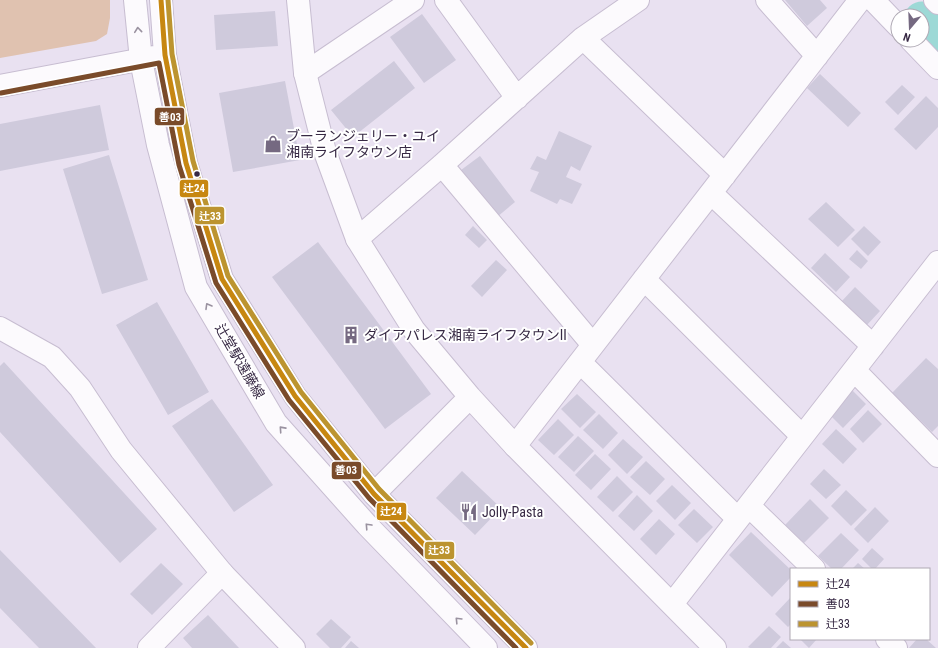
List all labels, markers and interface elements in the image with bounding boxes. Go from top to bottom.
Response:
north arrow [890,8,930,48]
one-way arrow [134,27,143,33]
text: N [901,30,912,44]
line badge: 善03 [154,107,185,126]
text: 善03 [159,111,181,124]
place label: ブーランジェリー・ユイ 湘南ライフタウン店 [286,128,440,160]
shop icon: ブーランジェリー・ユイ 湘南ライフタウン店 [263,134,283,154]
unlabelled marker [192,169,202,179]
line badge: 辻24 [179,179,209,198]
text: 辻24 [183,182,205,195]
line badge: 辻33 [194,206,225,225]
text: 辻33 [199,210,221,223]
one-way arrow [205,303,212,310]
street label: 辻堂駅遠藤線 [212,321,268,401]
building icon: ダイアパレス湘南ライフタウンII [341,325,361,345]
place label: ダイアパレス湘南ライフタウンII [364,327,567,343]
one-way arrow [280,427,287,434]
line badge: 善03 [331,461,362,480]
text: 善03 [335,464,357,477]
line badge: 辻24 [376,502,407,521]
restaurant icon: Jolly-Pasta [459,502,479,522]
place label: Jolly-Pasta [482,504,543,520]
text: 辻24 [380,505,402,518]
one-way arrow [366,524,373,531]
line badge: 辻33 [424,541,455,560]
text: 辻33 [428,544,450,557]
legend [790,568,930,640]
text: 辻24 [826,577,850,591]
text: 善03 [826,597,850,611]
one-way arrow [456,617,463,625]
text: 辻33 [826,617,850,631]

